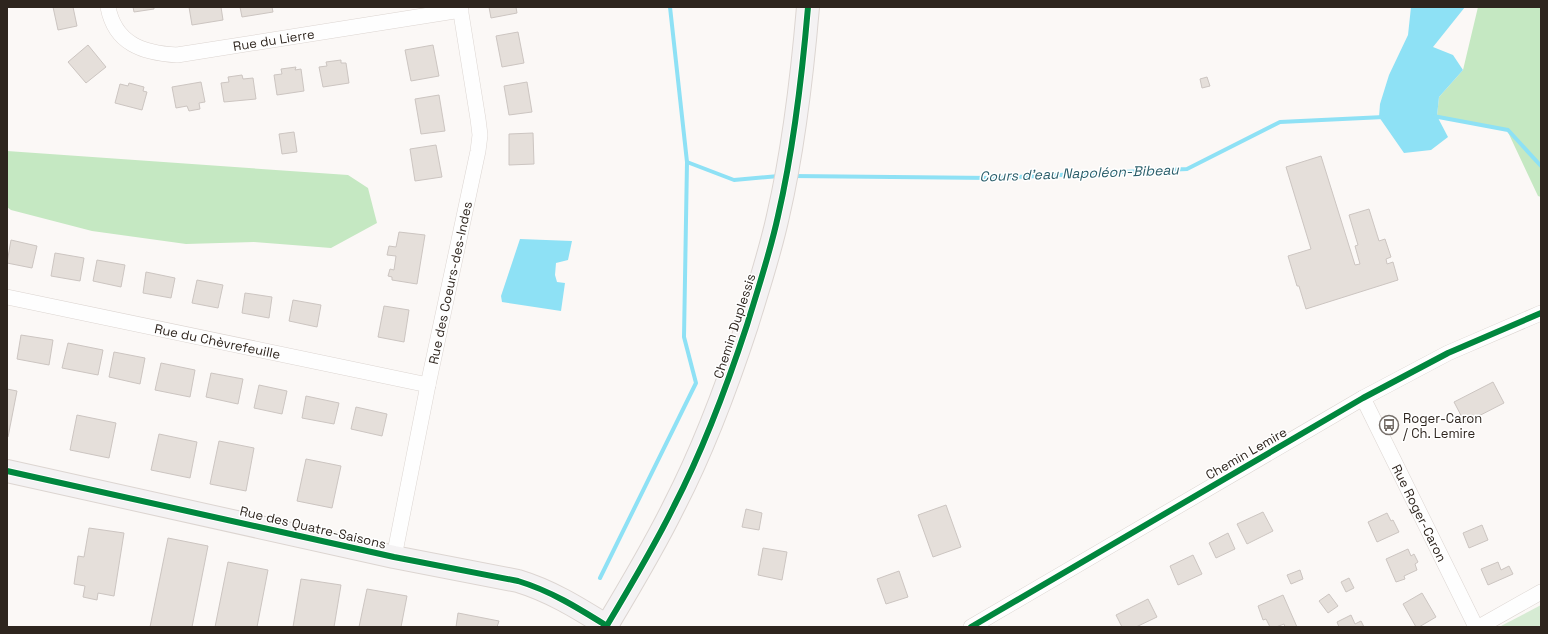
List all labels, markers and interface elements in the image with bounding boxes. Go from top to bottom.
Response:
street label: Rue du Lierre [232,25,316,55]
water label: Cours d'eau Napoléon-Bibeau [979,160,1180,185]
street label: Rue des Coeurs-des-Indes [425,200,476,366]
street label: Chemin Duplessis [710,271,759,381]
street label: Rue du Chèvrefeuille [153,320,282,363]
place label: Roger-Caron / Ch. Lemire [1403,410,1482,442]
bus stop icon: Roger-Caron / Ch. Lemire [1378,414,1400,436]
street label: Chemin Lemire [1203,423,1290,484]
street label: Rue Roger-Caron [1388,461,1450,565]
street label: Rue des Quatre-Saisons [238,502,388,553]

